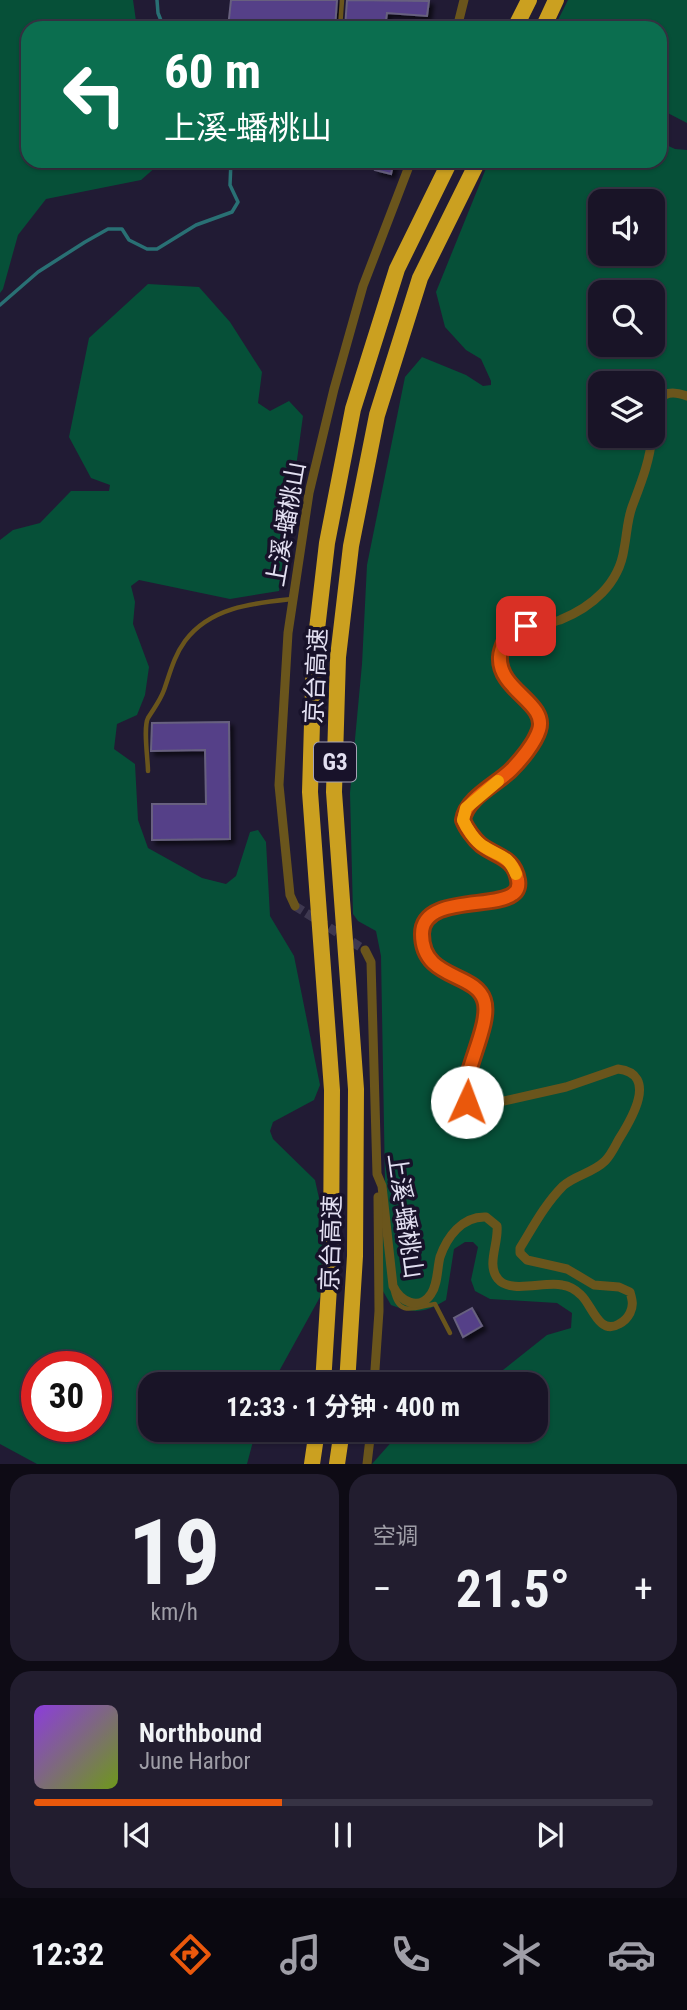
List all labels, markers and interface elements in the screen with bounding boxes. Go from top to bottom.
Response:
text: 60 m [164,43,261,100]
icon: left [49,49,140,140]
text: 上溪-蟠桃山 [164,109,332,147]
map controls [588,189,665,448]
button: sound [588,189,665,266]
button: search [588,280,665,357]
button: layers [588,371,665,448]
street label: 上溪-蟠桃山 [261,460,311,588]
pin [496,596,556,656]
icon: arrive [507,607,545,645]
street label: 京台高速 [300,627,332,725]
road number: G3 [314,742,356,782]
position arrow [430,1065,504,1139]
street label: 上溪-蟠桃山 [382,1152,428,1280]
street label: 京台高速 [315,1195,347,1291]
speed limit sign: 30 [21,1351,112,1442]
text: 12:33 · 1 分钟 · 400 m [226,1392,460,1422]
text: 19 [128,1500,220,1606]
text: 空调 [373,1523,419,1550]
text: 21.5° [456,1559,570,1620]
text: − [373,1567,392,1611]
text: + [634,1567,653,1611]
text: km/h [151,1599,198,1626]
text: Northbound [139,1718,262,1748]
text: June Harbor [139,1748,251,1775]
icon: previous [118,1816,156,1854]
icon: pause [324,1816,362,1854]
icon: next [531,1816,569,1854]
icon: directions [166,1930,215,1979]
icon: music [276,1930,325,1979]
icon: phone [386,1930,435,1979]
icon: climate [497,1930,546,1979]
icon: car [607,1930,656,1979]
text: 12:32 [31,1935,104,1973]

